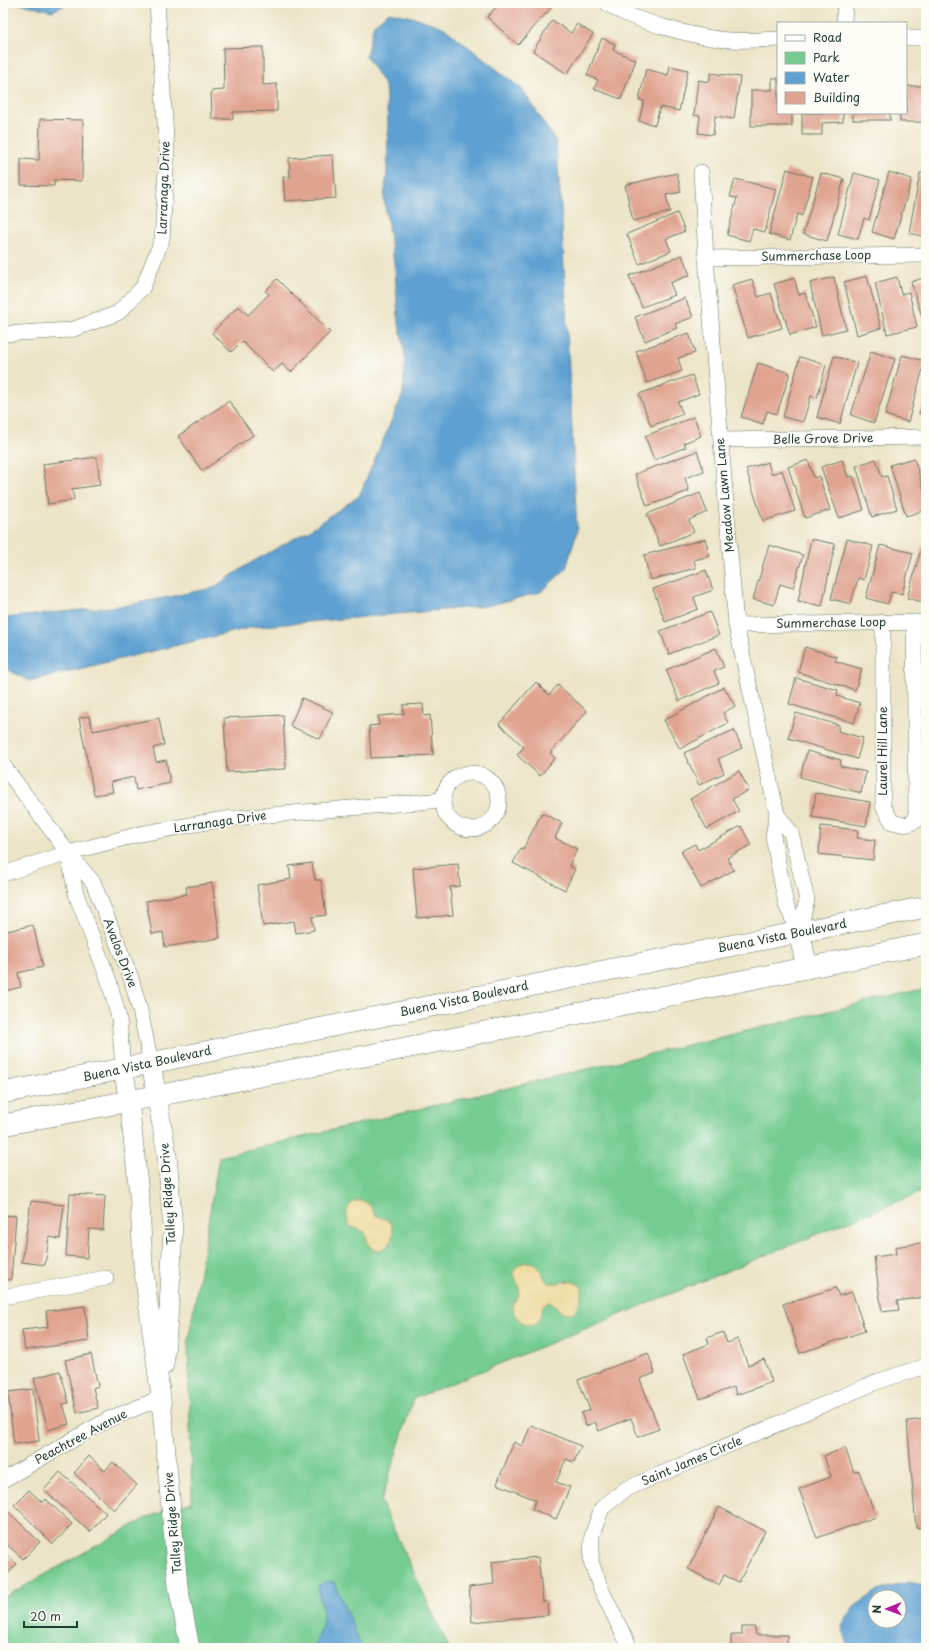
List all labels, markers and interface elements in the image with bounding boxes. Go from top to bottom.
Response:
legend [777,22,907,114]
text: Road [813,28,842,46]
text: Park [813,48,840,66]
text: Water [813,68,850,86]
text: Building [813,88,860,106]
street label: Larranaga Drive [152,141,174,235]
street label: Summerchase Loop [761,245,871,265]
street label: Belle Grove Drive [772,428,874,448]
street label: Meadow Lawn Lane [710,437,738,553]
street label: Summerchase Loop [776,612,886,632]
street label: Laurel Hill Lane [873,706,891,796]
street label: Larranaga Drive [172,806,267,836]
street label: Buena Vista Boulevard [716,914,849,956]
street label: Avalos Drive [99,915,142,990]
street label: Buena Vista Boulevard [398,975,530,1020]
street label: Buena Vista Boulevard [81,1040,213,1085]
street label: Talley Ridge Drive [154,1143,180,1246]
street label: Peachtree Avenue [31,1404,130,1468]
street label: Saint James Circle [638,1431,745,1489]
street label: Talley Ridge Drive [159,1472,185,1575]
north arrow [867,1589,907,1629]
scale bar [24,1603,77,1629]
text: N [868,1604,885,1614]
text: 20 m [30,1607,61,1625]

